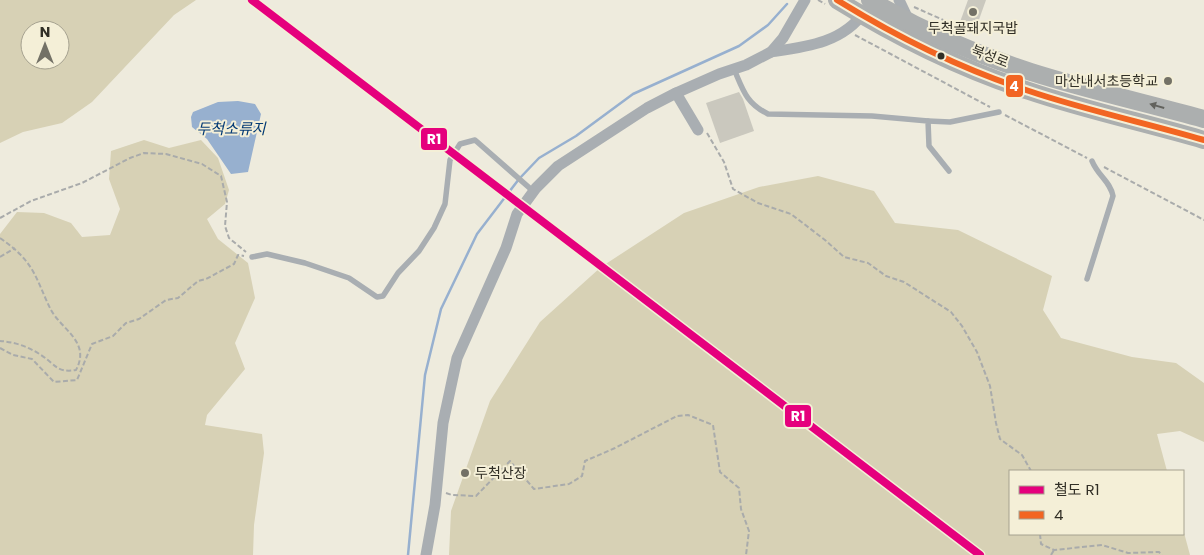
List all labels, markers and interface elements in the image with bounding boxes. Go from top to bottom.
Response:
marker: 두척골돼지국밥 [967,6,979,18]
place label: 두척골돼지국밥 [928,18,1018,38]
north arrow [20,20,70,70]
text: N [40,22,50,42]
street label: 북성로 [968,40,1012,72]
unlabelled marker [936,51,946,61]
place label: 마산내서초등학교 [1055,71,1158,91]
line badge: 4 [1005,74,1024,98]
marker: 마산내서초등학교 [1162,75,1174,87]
text: 4 [1009,76,1019,96]
one-way arrow [1150,102,1165,110]
water label: 두척소류지 [196,118,267,139]
line badge: R1 [420,127,448,151]
text: R1 [427,129,441,149]
line badge: R1 [784,404,812,428]
text: R1 [791,406,805,426]
place label: 두척산장 [475,463,527,483]
marker: 두척산장 [459,467,471,479]
legend [1009,470,1184,535]
text: 철도 R1 [1054,479,1100,500]
text: 4 [1054,504,1063,525]

